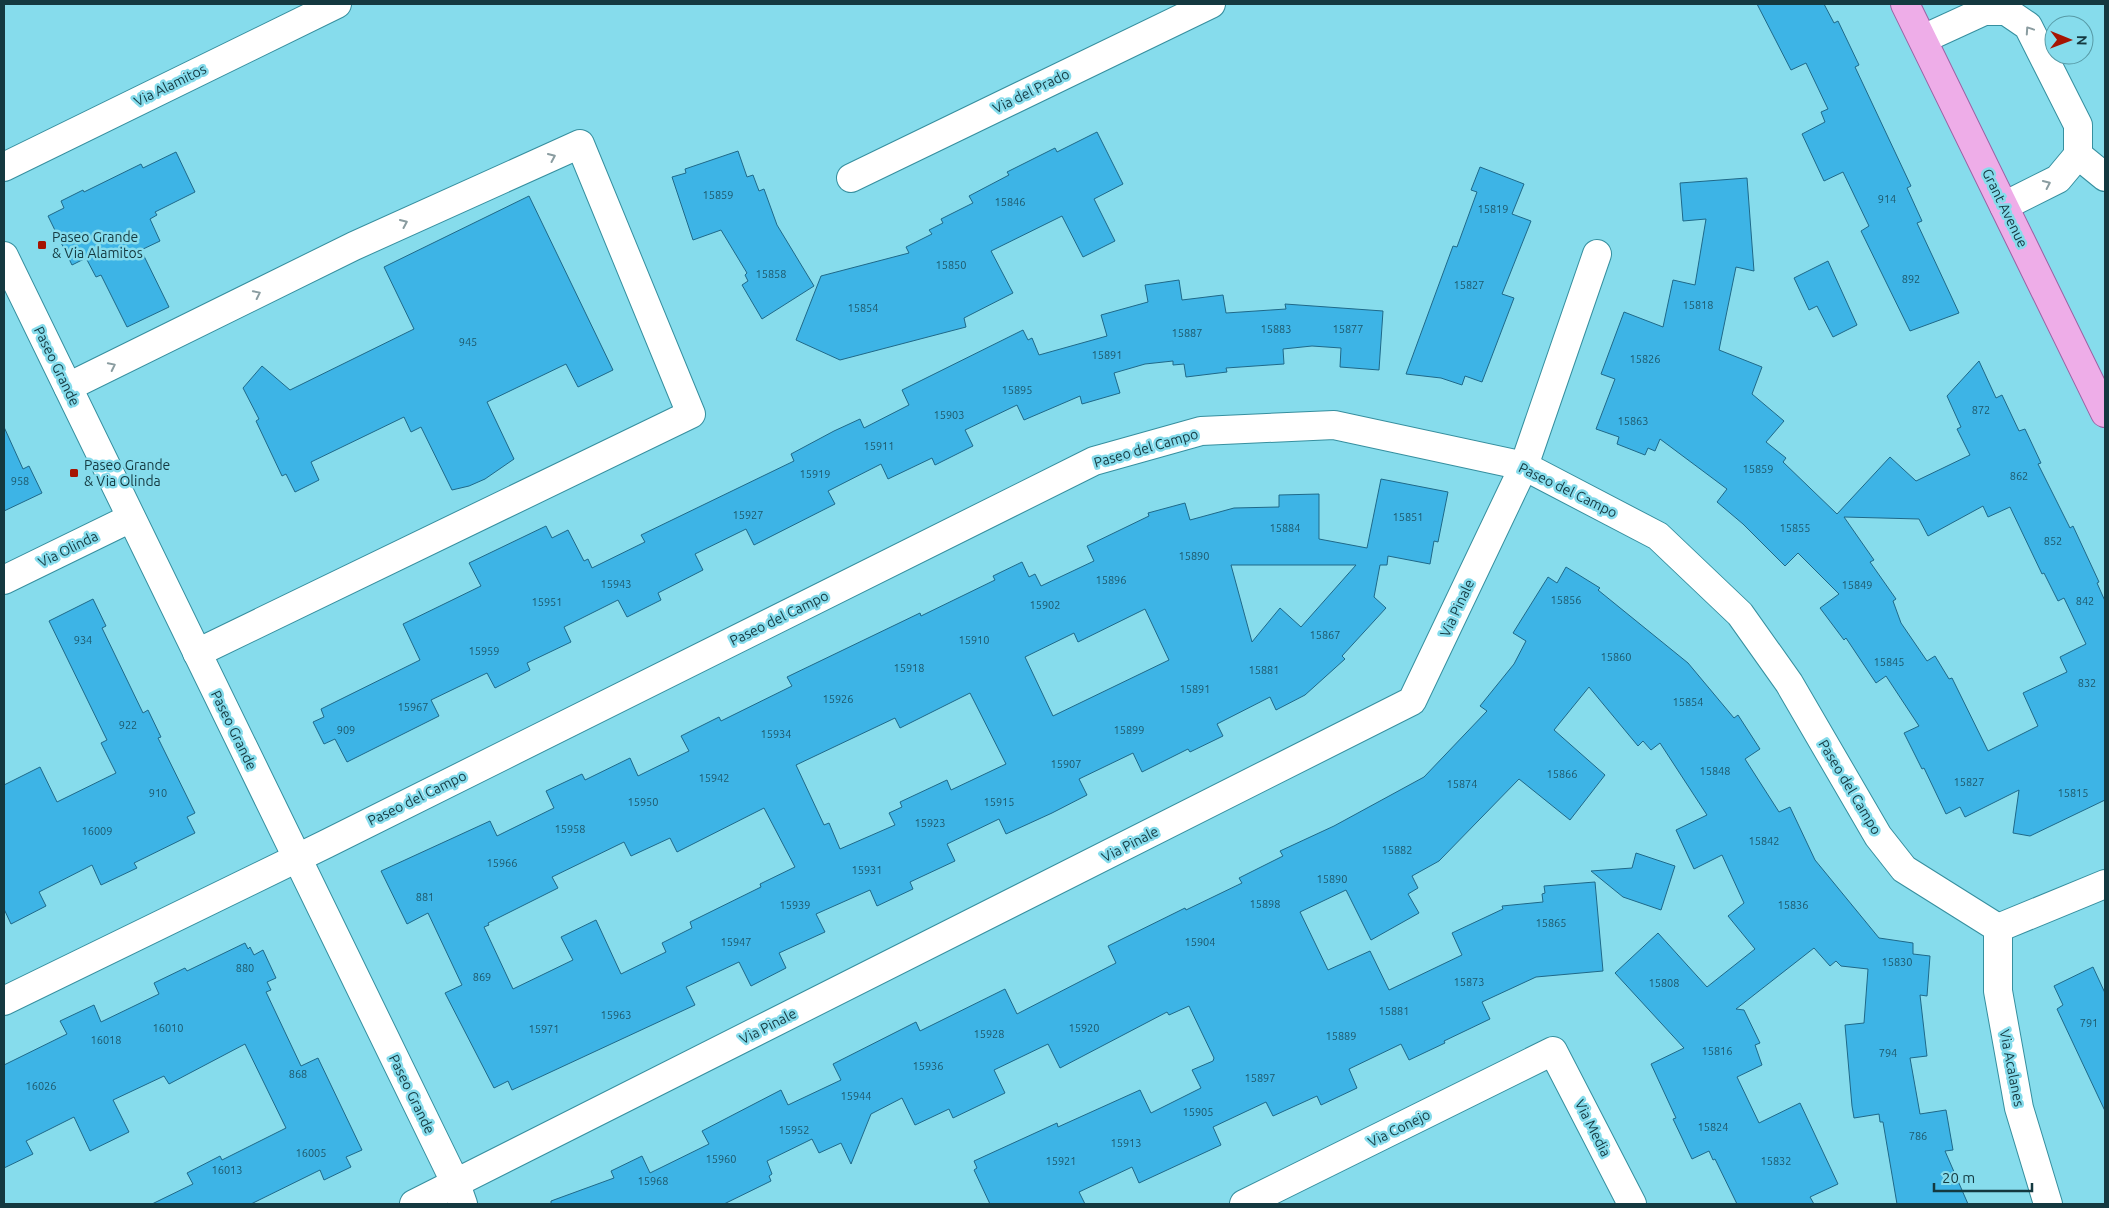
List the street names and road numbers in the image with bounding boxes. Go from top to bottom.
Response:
street label: Via Alamitos [131,61,209,109]
street label: Via del Prado [990,66,1072,116]
street label: Grant Avenue [1979,166,2031,250]
street label: Paseo Grande [31,324,83,408]
street label: Paseo del Campo [1092,425,1200,471]
street label: Paseo del Campo [1516,459,1620,521]
street label: Via Olinda [36,528,100,570]
street label: Via Pinale [1437,577,1477,639]
street label: Paseo del Campo [727,587,831,649]
street label: Paseo Grande [208,688,260,772]
street label: Paseo del Campo [1815,737,1885,837]
street label: Paseo del Campo [365,767,469,829]
street label: Via Pinale [1099,823,1161,865]
street label: Via Pinale [737,1005,799,1047]
street label: Via Acalanes [1997,1028,2027,1108]
street label: Paseo Grande [386,1052,438,1136]
street label: Via Media [1572,1097,1614,1159]
street label: Via Conejo [1365,1106,1433,1150]

